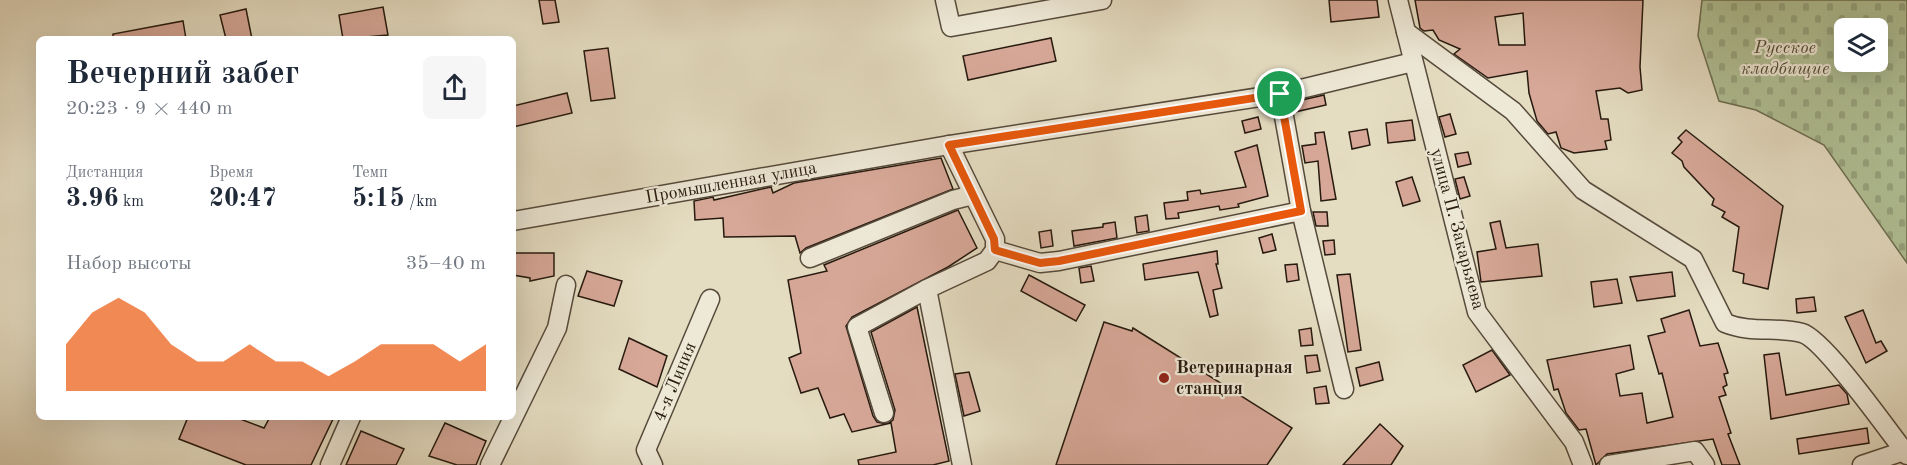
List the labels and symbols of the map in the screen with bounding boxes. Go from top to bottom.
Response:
park label: Русское кладбищие [1741,39,1829,78]
pin [1254,68,1305,119]
street label: улица П. Закарьяева [1427,146,1487,312]
street label: Промышленная улица [644,159,818,207]
street label: 4-я Линия [650,340,700,424]
place label: Ветеринарная станция [1176,359,1293,398]
marker: Ветеринарная станция [1157,371,1171,385]

